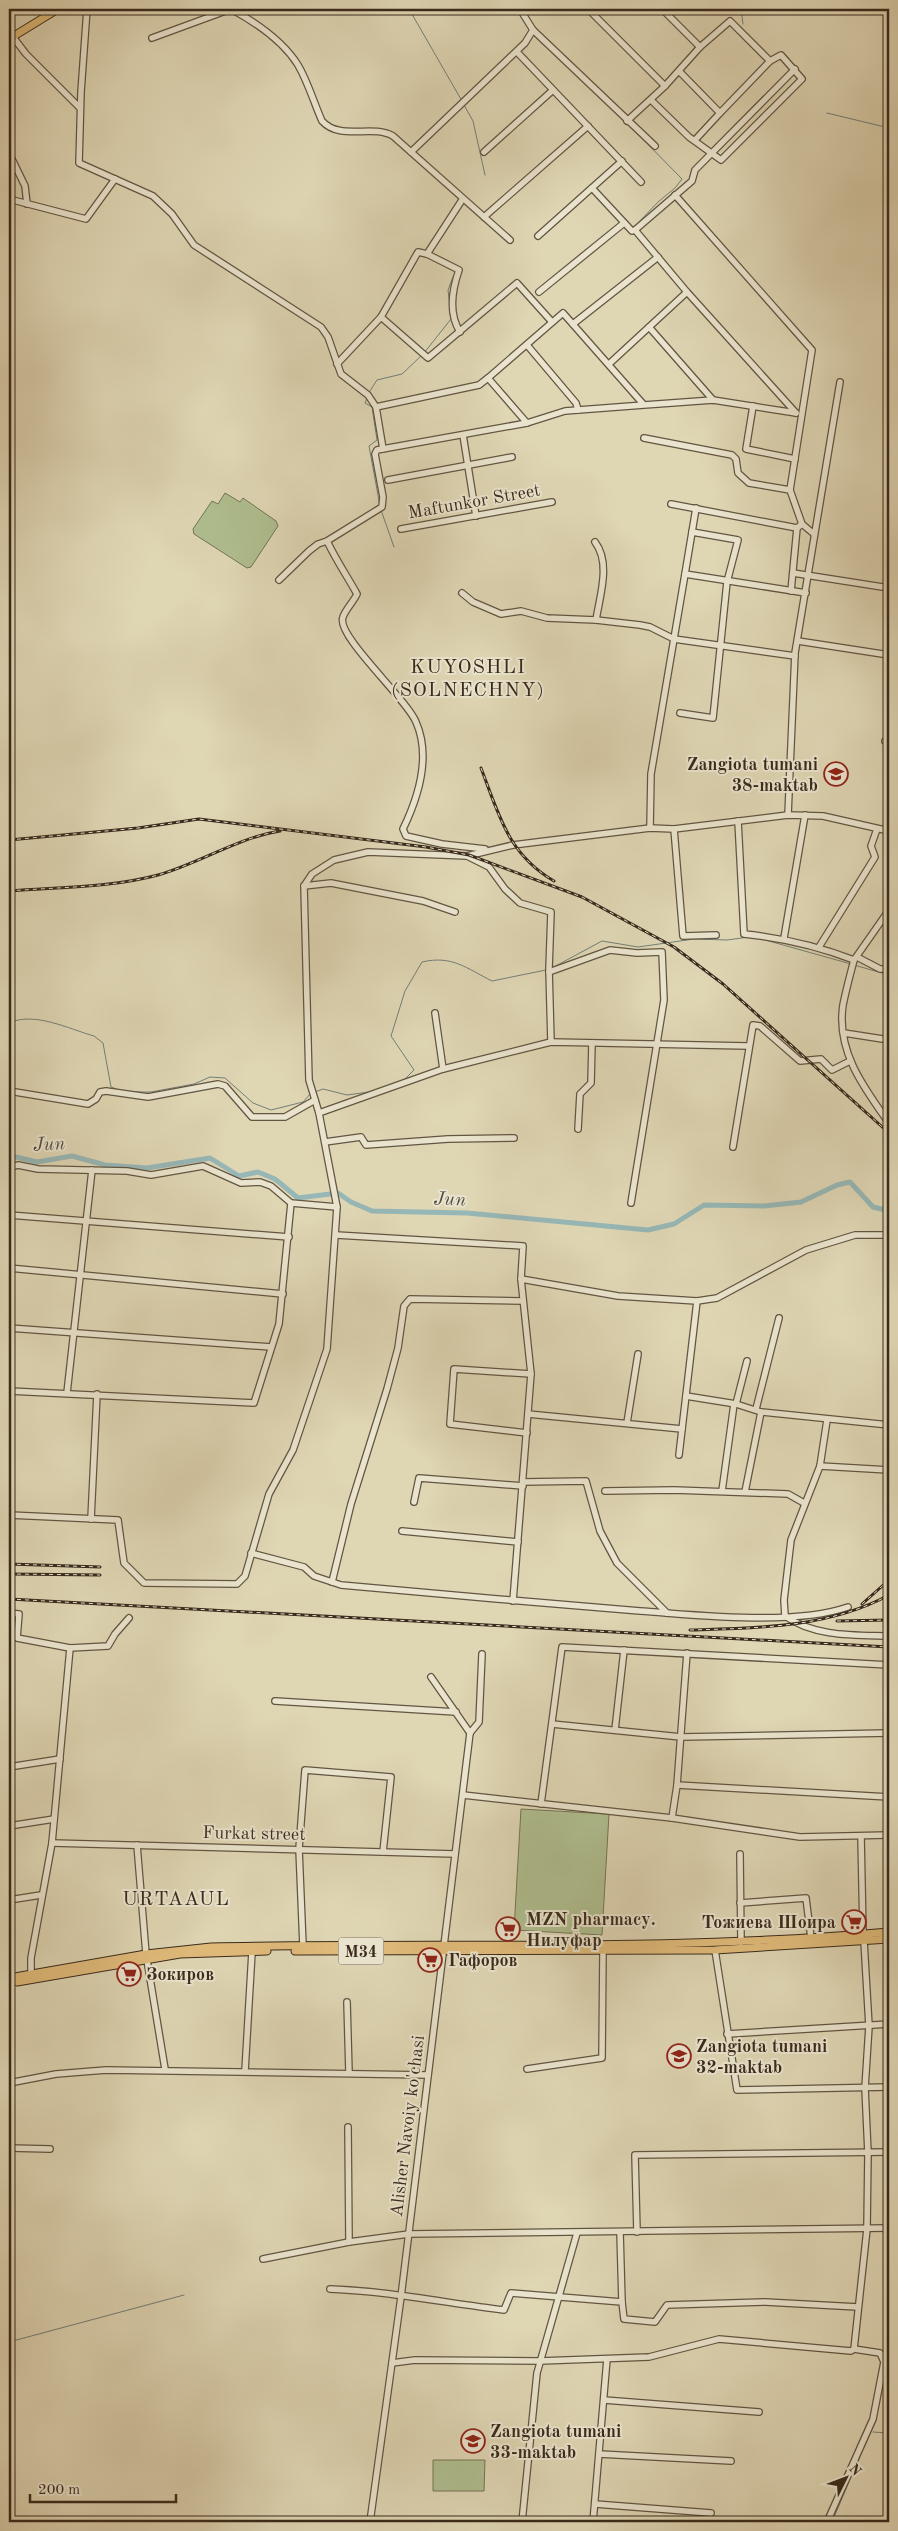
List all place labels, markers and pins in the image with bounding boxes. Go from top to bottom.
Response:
place label: Zangiota tumani 38-maktab [687,756,818,795]
school or university icon: Zangiota tumani 38-maktab [823,761,849,787]
supermarket icon: Тожиева Шоира [841,1909,867,1935]
place label: MZN pharmacy. Нилуфар [526,1911,656,1951]
place label: Тожиева Шоира [701,1914,836,1932]
supermarket icon: MZN pharmacy. Нилуфар [495,1916,521,1942]
supermarket icon: Гафоров [417,1947,443,1973]
place label: Гафоров [448,1952,518,1971]
supermarket icon: Зокиров [116,1961,142,1987]
place label: Зокиров [146,1966,214,1984]
place label: Zangiota tumani 32-maktab [696,2038,827,2077]
school or university icon: Zangiota tumani 32-maktab [666,2043,692,2069]
place label: Zangiota tumani 33-maktab [490,2423,621,2462]
school or university icon: Zangiota tumani 33-maktab [460,2428,486,2454]

